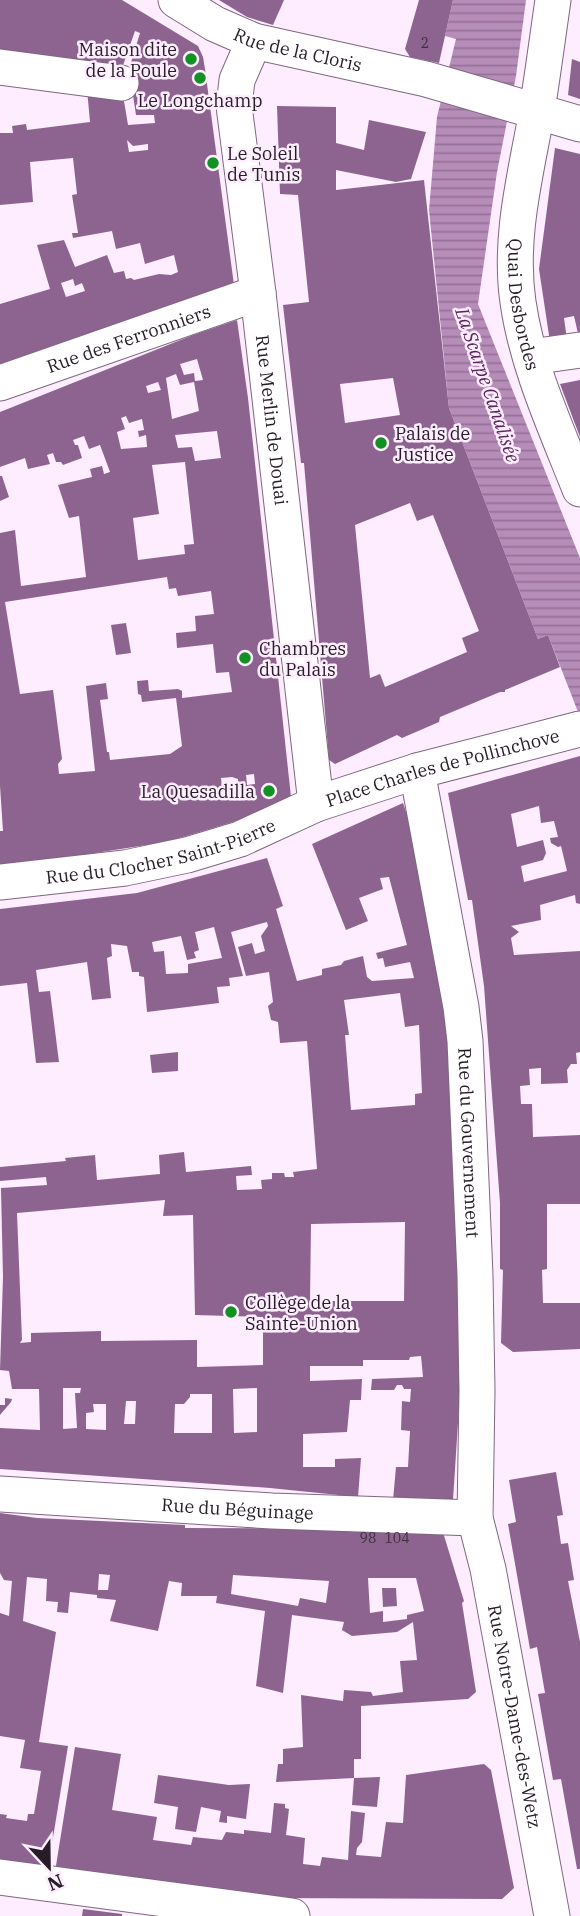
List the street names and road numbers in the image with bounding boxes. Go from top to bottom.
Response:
street label: Rue de la Cloris [230,22,364,76]
street label: Quai Desbordes [504,238,545,373]
street label: Rue des Ferronniers [43,299,213,377]
street label: Rue Merlin de Douai [251,333,294,507]
street label: Place Charles de Pollinchove [323,723,562,812]
street label: Rue du Clocher Saint-Pierre [44,813,279,888]
street label: Rue du Gouvernement [454,1047,485,1238]
street label: Rue du Béguinage [161,1493,314,1524]
street label: Rue Notre-Dame-des-Wetz [483,1603,547,1830]

